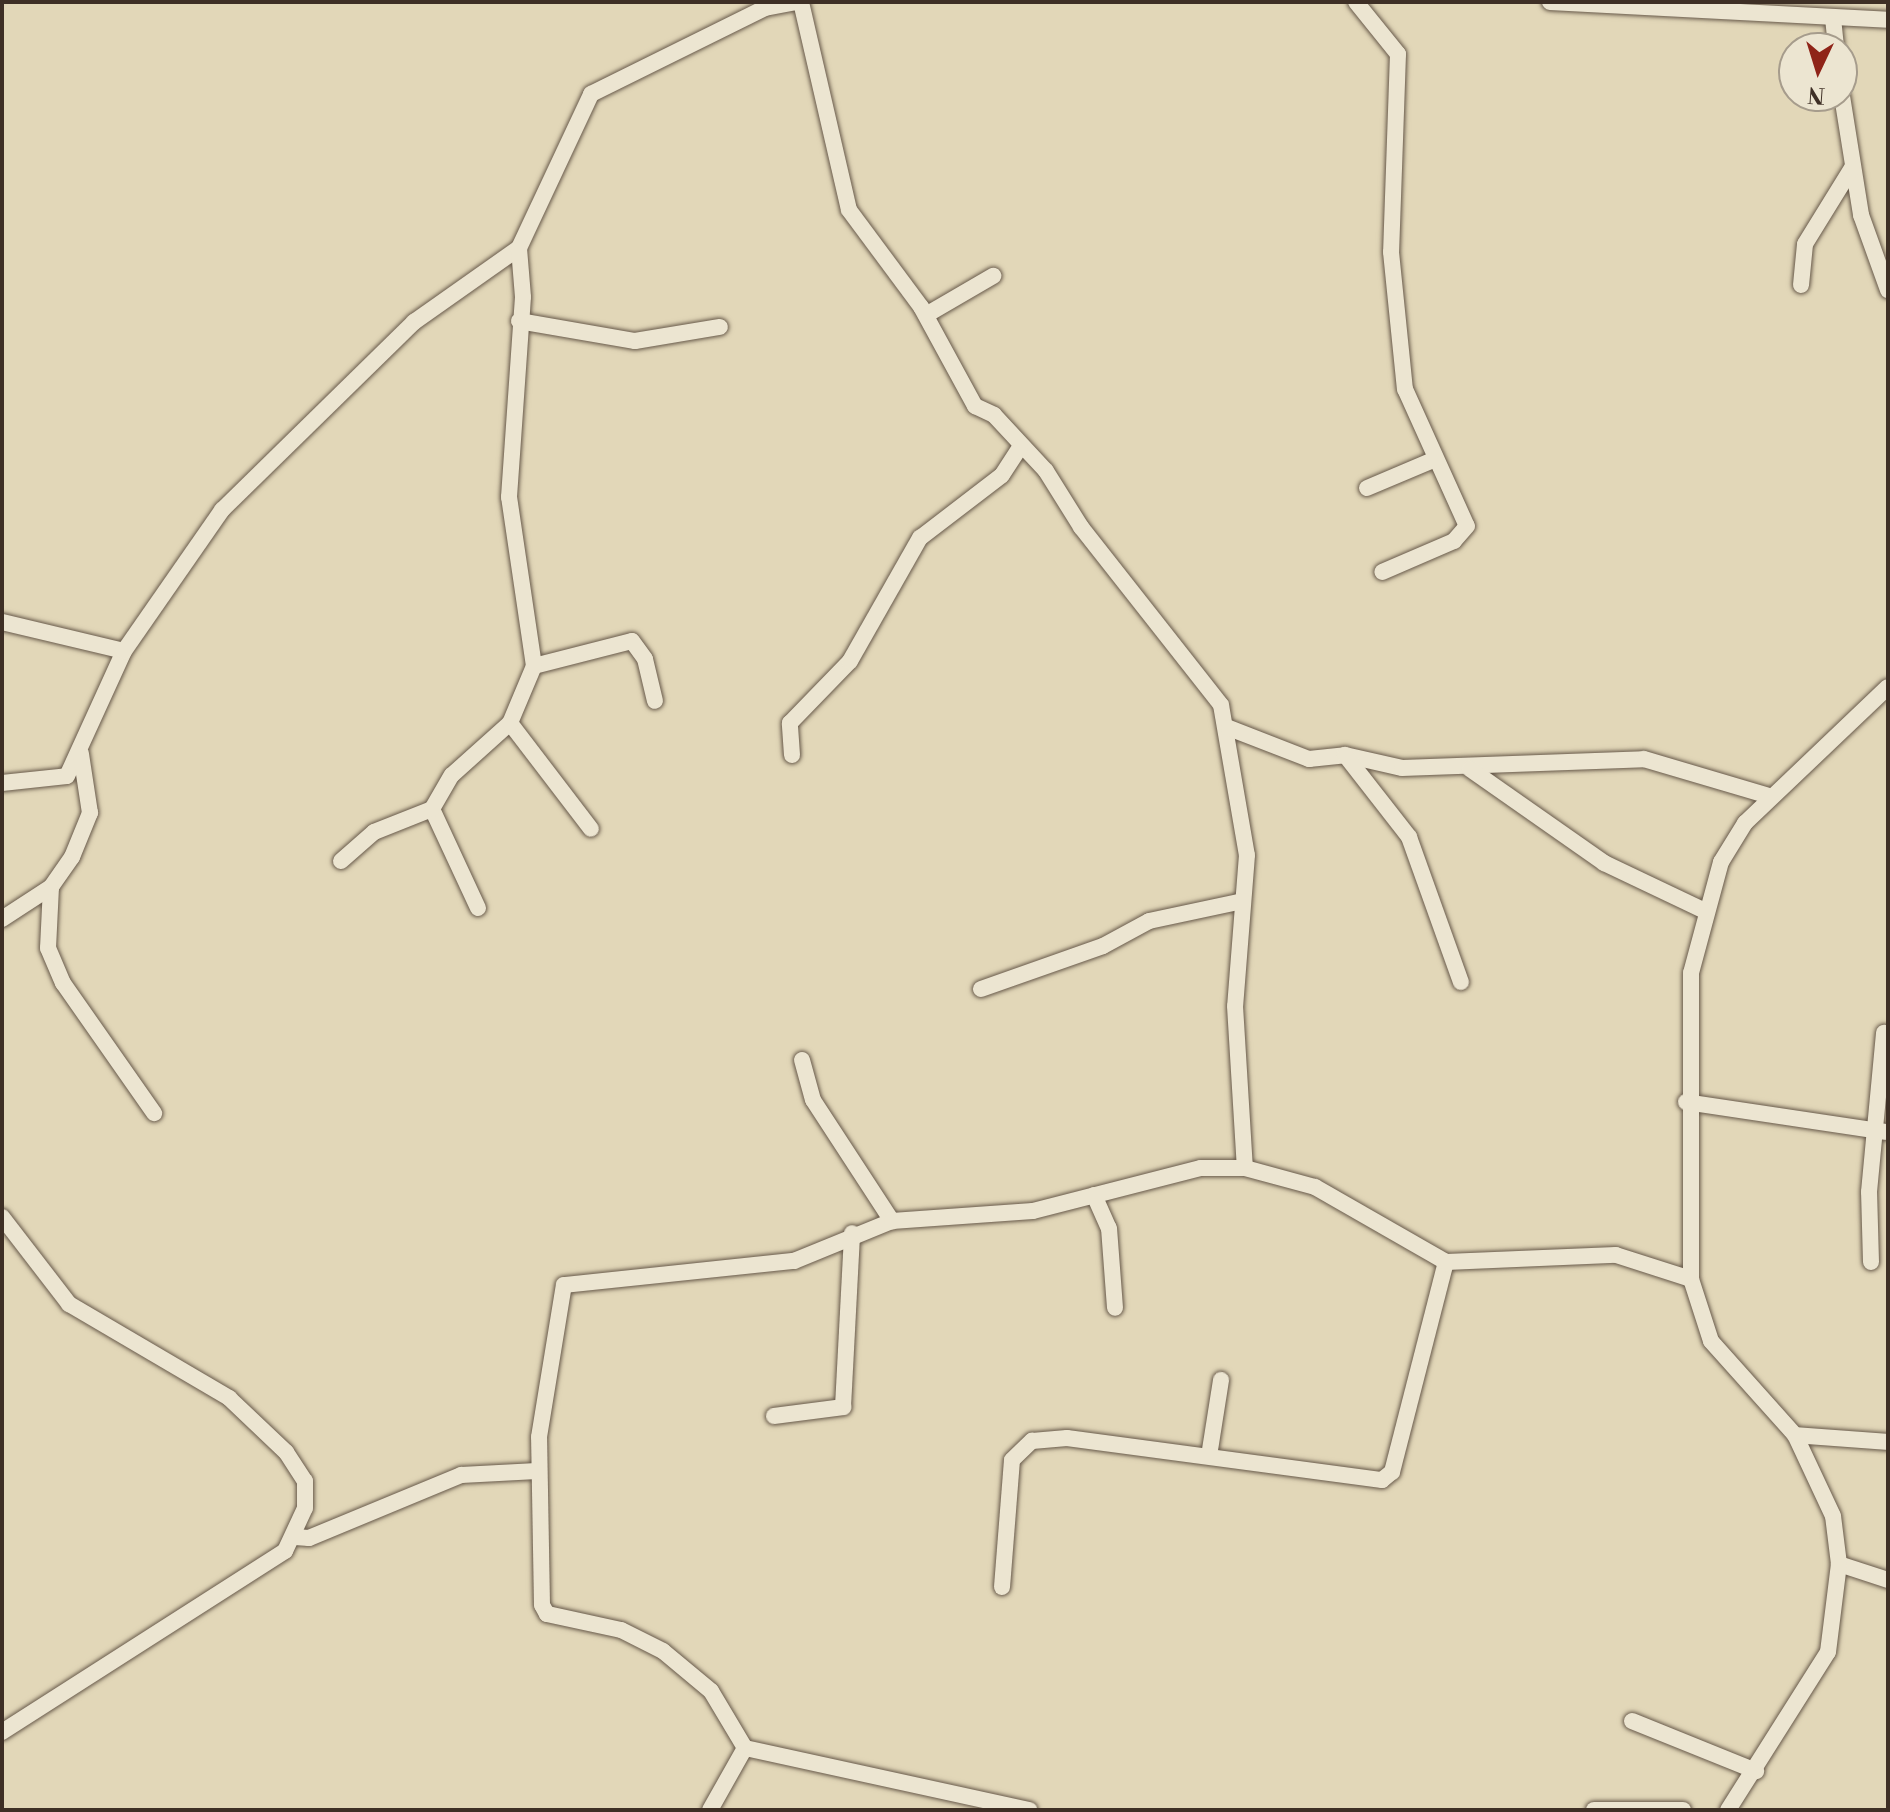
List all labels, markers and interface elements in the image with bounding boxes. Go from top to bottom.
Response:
north arrow [1778,32,1858,112]
text: N [1807,80,1826,109]

